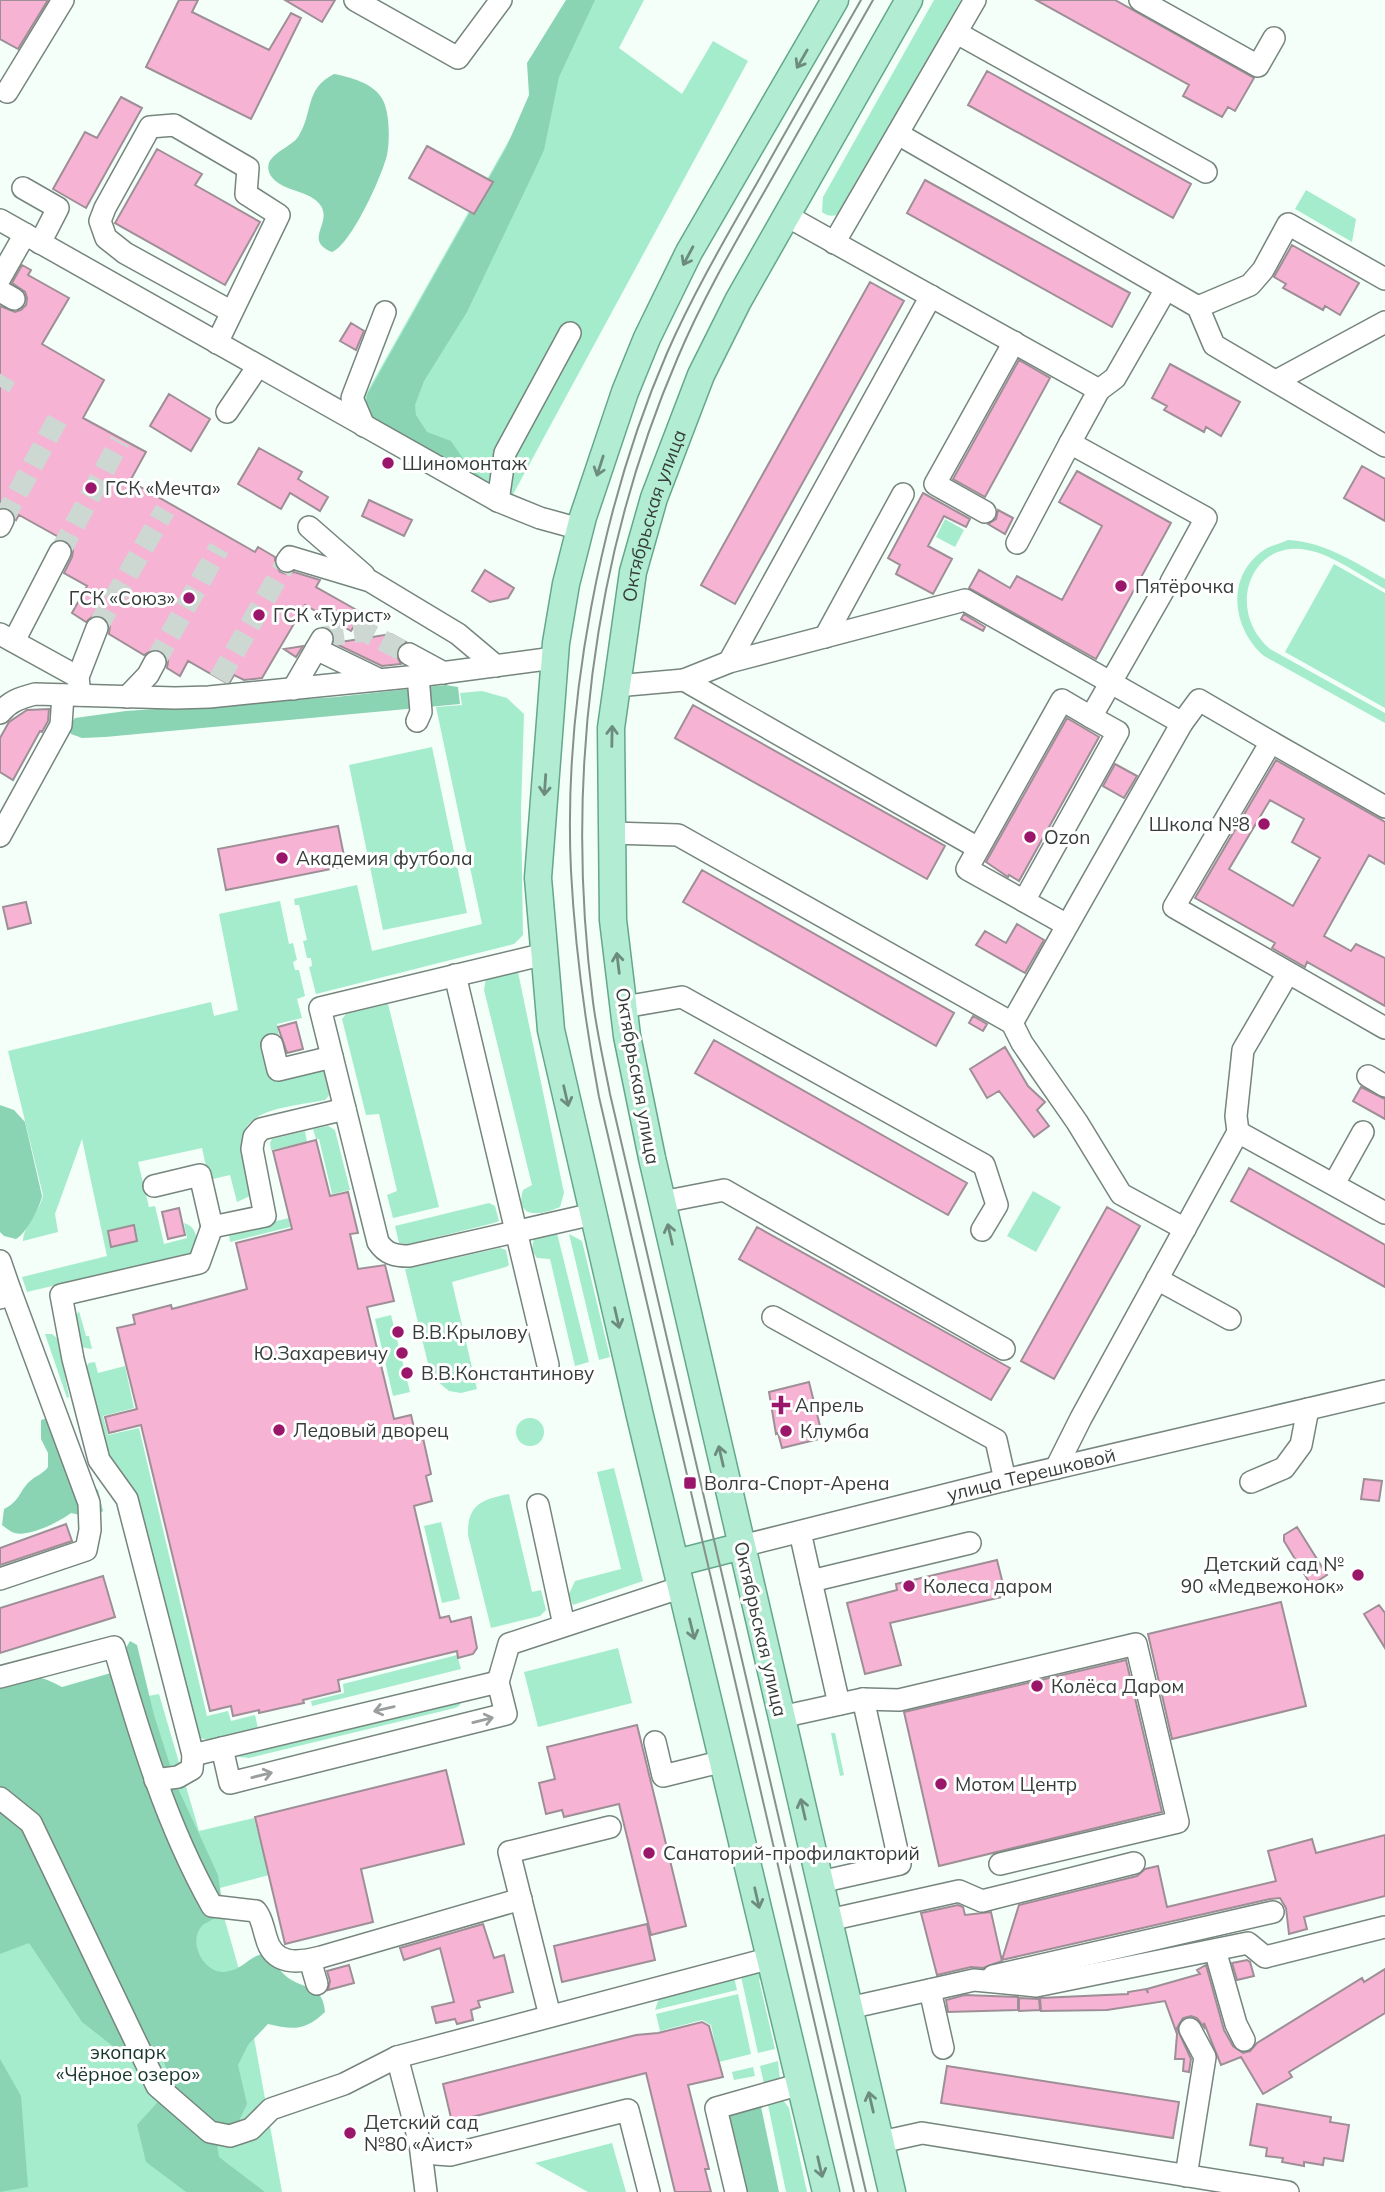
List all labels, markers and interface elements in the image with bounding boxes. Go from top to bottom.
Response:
one-way arrow [795,49,809,69]
one-way arrow [681,245,694,266]
street label: Октябрьская улица [617,426,691,603]
place label: Шиномонтаж [402,451,528,475]
one-way arrow [593,454,605,476]
marker: Шиномонтаж [380,455,396,471]
place label: ГСК «Мечта» [105,476,220,500]
marker: ГСК «Мечта» [83,480,99,496]
place label: Пятёрочка [1135,574,1234,598]
marker: Пятёрочка [1113,578,1129,594]
place label: ГСК «Союз» [69,586,175,610]
marker: ГСК «Союз» [181,590,197,606]
place label: ГСК «Турист» [273,603,391,627]
marker: ГСК «Турист» [251,607,267,623]
one-way arrow [605,724,618,747]
one-way arrow [538,773,551,796]
place label: Школа №8 [1149,812,1250,836]
marker: Школа №8 [1256,816,1272,832]
place label: Ozon [1044,825,1090,849]
marker: Ozon [1022,829,1038,845]
place label: Академия футбола [296,846,473,870]
marker: Академия футбола [274,850,290,866]
one-way arrow [612,952,625,975]
street label: Октябрьская улица [611,986,665,1166]
one-way arrow [561,1085,574,1107]
one-way arrow [663,1223,676,1246]
one-way arrow [611,1306,625,1329]
place label: В.В.Крылову [412,1320,527,1344]
marker: В.В.Крылову [390,1324,406,1340]
place label: Ю.Захаревичу [254,1341,388,1365]
marker: Ю.Захаревичу [394,1345,410,1361]
place label: В.В.Константинову [421,1361,594,1385]
marker: В.В.Константинову [399,1365,415,1381]
place label: Апрель [795,1393,864,1417]
marker: Апрель [773,1397,789,1413]
place label: Ледовый дворец [293,1418,449,1442]
place label: Клумба [800,1419,869,1443]
marker: Ледовый дворец [271,1422,287,1438]
marker: Клумба [778,1423,794,1439]
street label: улица Терешковой [944,1442,1118,1506]
one-way arrow [714,1445,727,1468]
place label: Волга-Спорт-Арена [704,1471,890,1495]
marker: Волга-Спорт-Арена [682,1475,698,1491]
street label: Октябрьская улица [729,1539,793,1719]
place label: Детский сад № 90 «Медвежонок» [1181,1552,1344,1598]
marker: Детский сад № 90 «Медвежонок» [1350,1567,1366,1583]
place label: Колеса даром [923,1574,1053,1598]
marker: Колеса даром [901,1578,917,1594]
one-way arrow [686,1617,699,1640]
place label: Колёса Даром [1051,1674,1184,1698]
marker: Колёса Даром [1029,1678,1045,1694]
one-way arrow [373,1704,395,1717]
one-way arrow [471,1712,494,1726]
one-way arrow [250,1768,273,1781]
place label: Мотом Центр [955,1772,1077,1796]
marker: Мотом Центр [933,1776,949,1792]
one-way arrow [796,1798,809,1821]
place label: Санаторий-профилакторий [663,1841,920,1865]
marker: Санаторий-профилакторий [641,1845,657,1861]
one-way arrow [751,1886,764,1909]
park label: экопарк «Чёрное озеро» [56,2040,200,2086]
one-way arrow [864,2091,878,2114]
place label: Детский сад №80 «Аист» [364,2110,479,2156]
marker: Детский сад №80 «Аист» [342,2125,358,2141]
one-way arrow [814,2155,828,2178]

